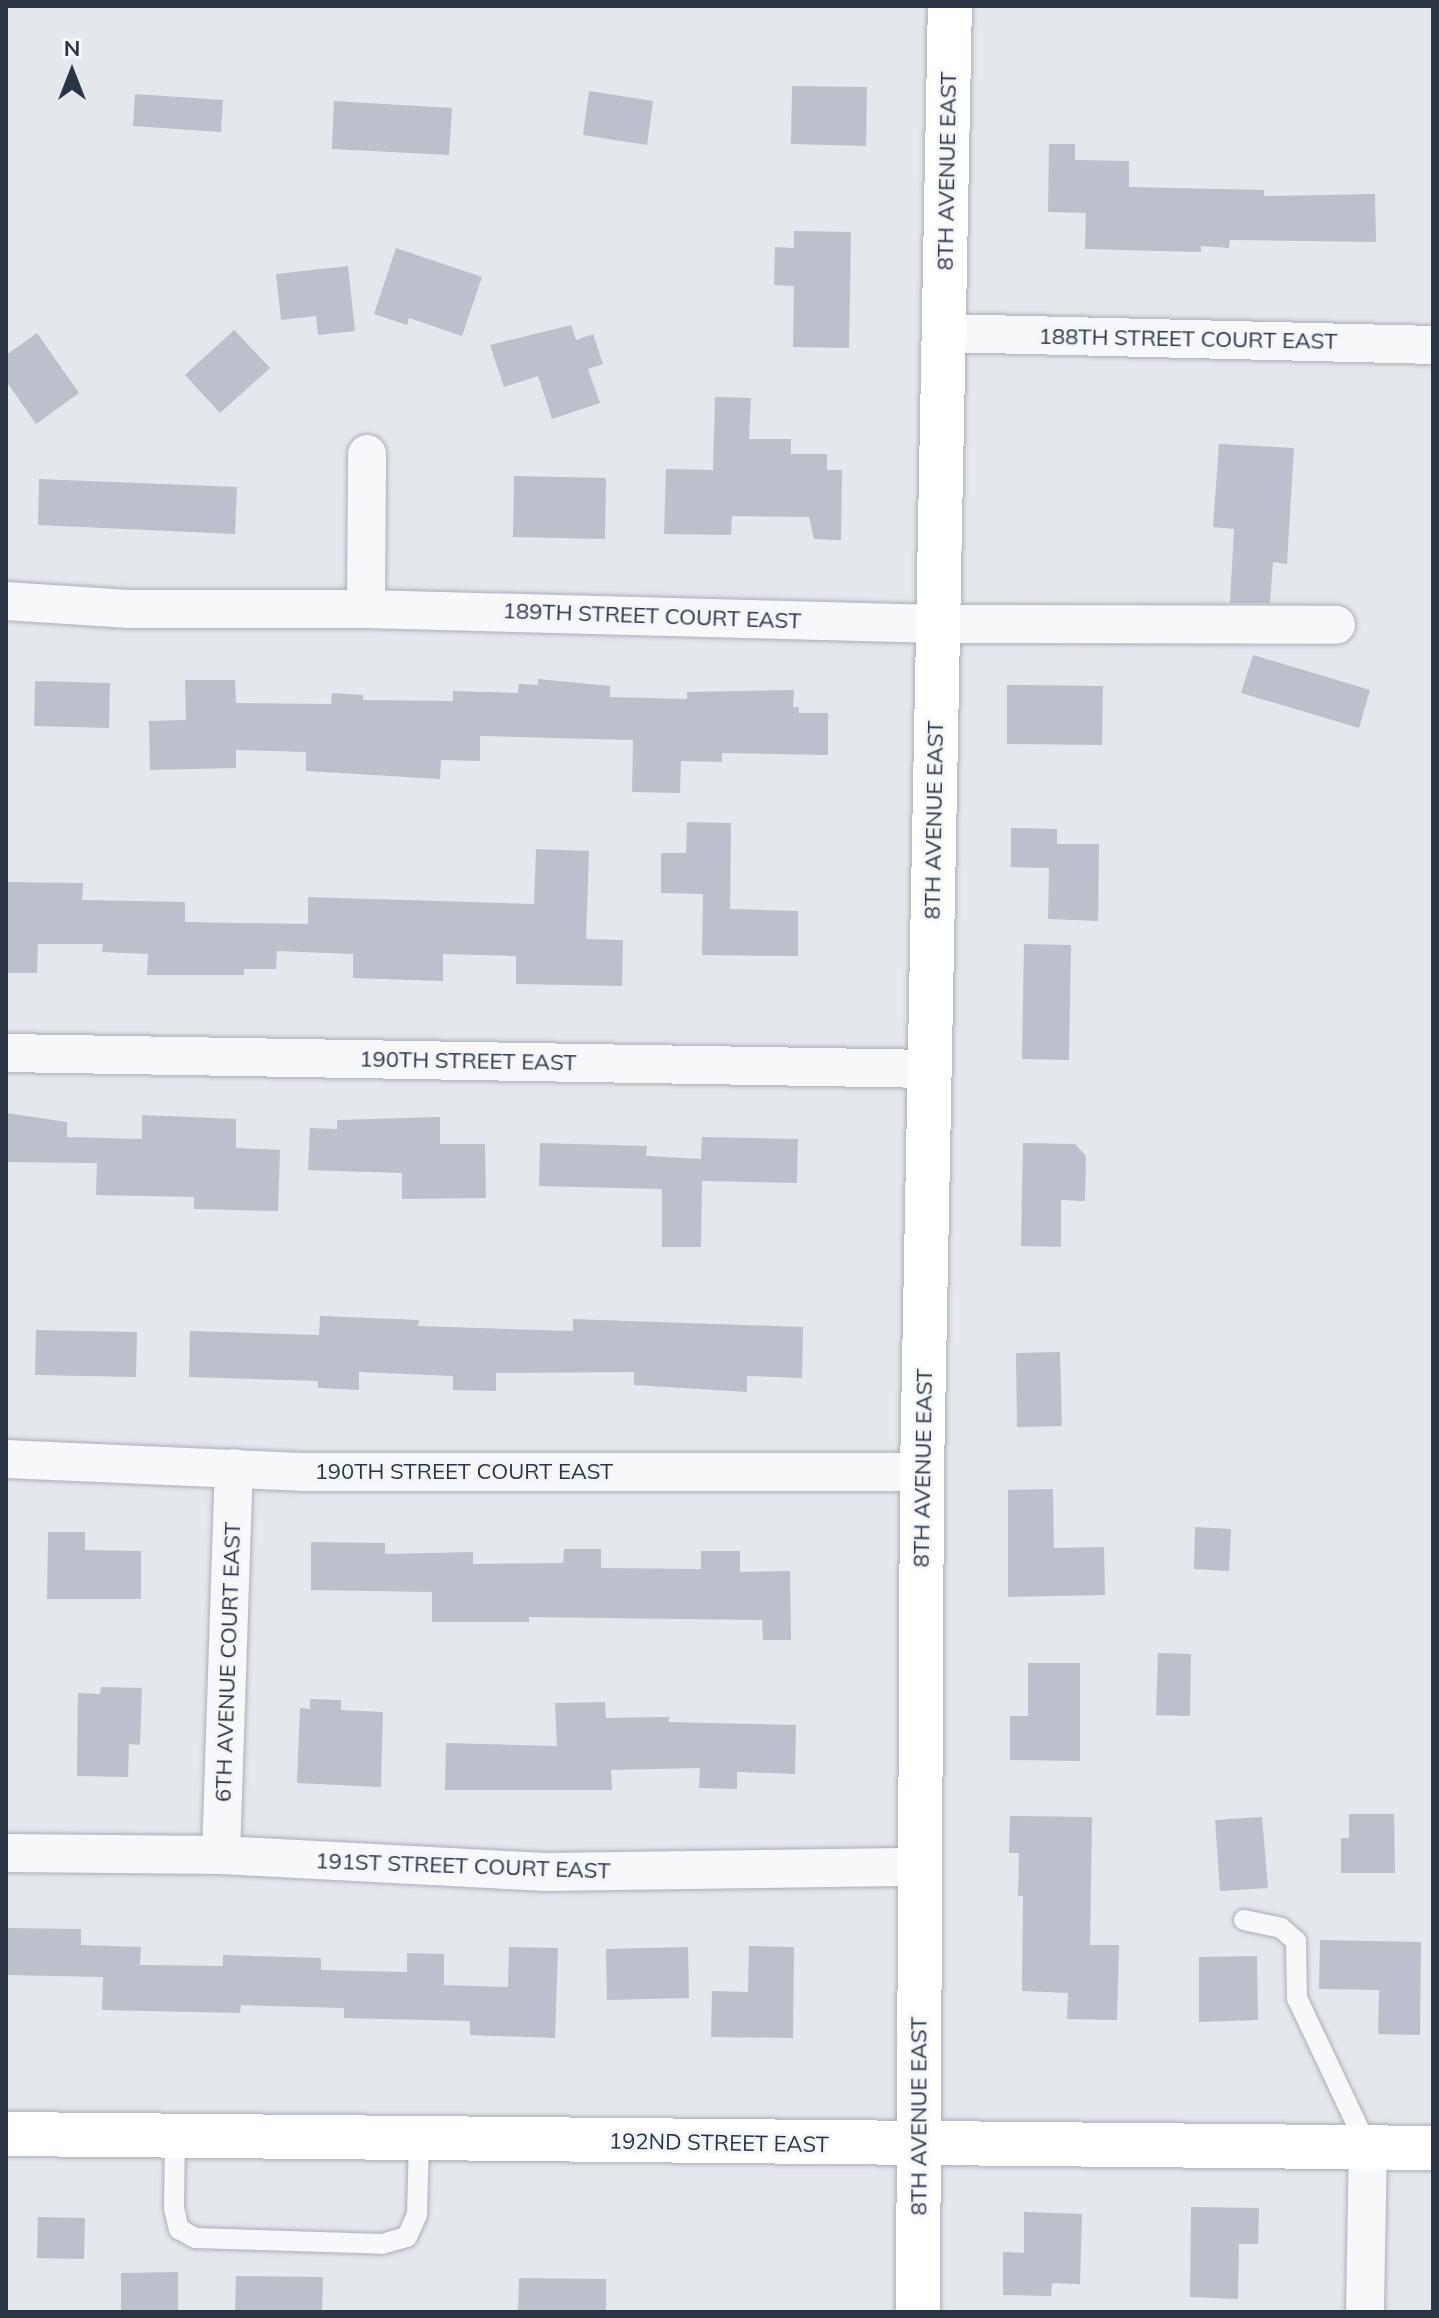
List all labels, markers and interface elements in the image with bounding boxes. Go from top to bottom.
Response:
north arrow [32,32,112,112]
text: N [64,34,80,62]
street label: 8TH AVENUE EAST [932,71,962,271]
street label: 188TH STREET COURT EAST [1038,323,1338,355]
street label: 189TH STREET COURT EAST [502,598,802,634]
street label: 8TH AVENUE EAST [919,720,949,920]
street label: 190TH STREET EAST [359,1046,577,1076]
street label: 8TH AVENUE EAST [908,1368,938,1568]
street label: 190TH STREET COURT EAST [315,1459,613,1485]
street label: 6TH AVENUE COURT EAST [210,1521,246,1803]
street label: 191ST STREET COURT EAST [315,1848,611,1884]
street label: 8TH AVENUE EAST [906,2017,932,2215]
street label: 192ND STREET EAST [609,2128,829,2158]

